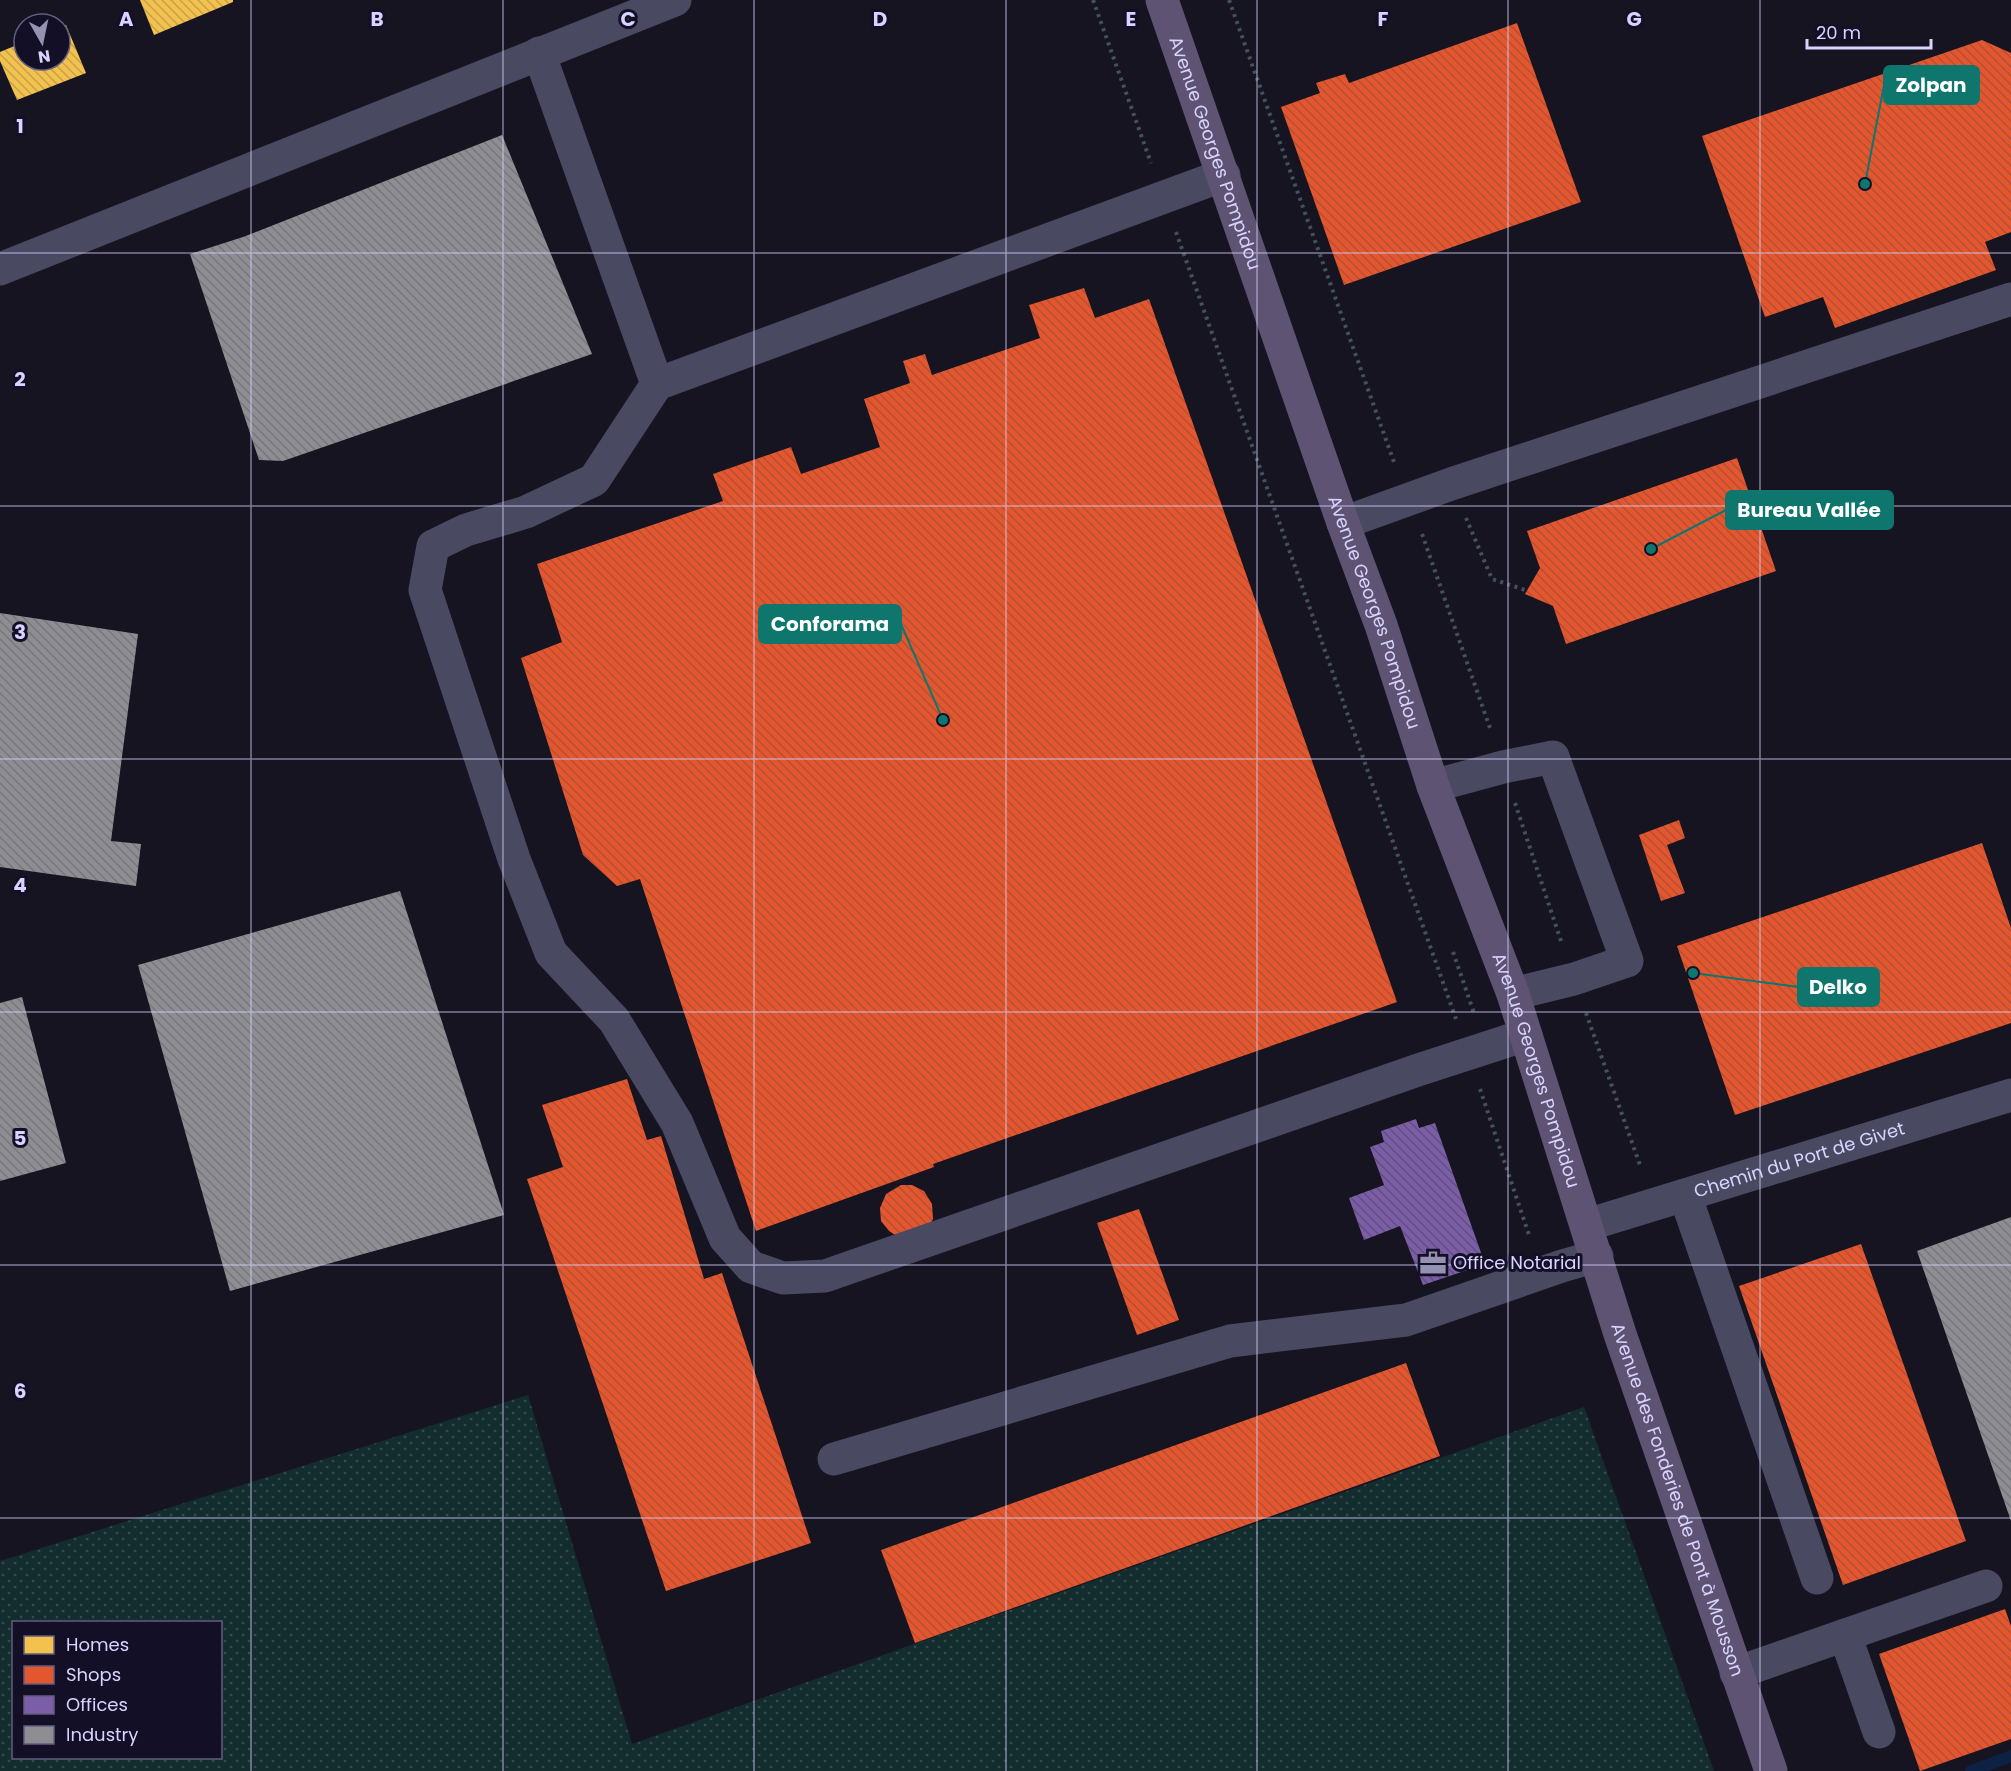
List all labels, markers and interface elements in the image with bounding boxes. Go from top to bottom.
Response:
text: A [119,5,134,33]
text: B [370,5,384,33]
text: C [620,5,636,33]
text: D [873,5,887,33]
text: E [1126,5,1136,33]
text: F [1378,5,1389,33]
text: G [1626,5,1642,33]
north arrow [12,12,72,72]
scale bar [1807,12,1932,50]
text: 20 m [1816,20,1861,45]
street label: Avenue Georges Pompidou [1163,33,1267,273]
text: N [37,44,52,69]
callout: Zolpan [1884,66,1979,104]
text: Zolpan [1895,71,1967,99]
text: 1 [16,112,24,140]
text: 2 [14,365,26,393]
callout: Bureau Vallée [1726,491,1893,529]
street label: Avenue Georges Pompidou [1322,492,1427,732]
text: Bureau Vallée [1737,496,1881,524]
callout: Conforama [759,605,901,643]
text: Conforama [771,610,889,638]
text: 3 [14,618,26,646]
text: 4 [13,871,27,899]
street label: Avenue Georges Pompidou [1486,949,1586,1191]
callout: Delko [1798,968,1879,1006]
text: Delko [1809,973,1867,1001]
street label: Chemin du Port de Givet [1691,1115,1907,1203]
text: 5 [14,1124,27,1152]
office icon: Office Notarial [1418,1248,1448,1278]
place label: Office Notarial [1453,1250,1581,1275]
street label: Avenue des Fonderies de Pont à Mousson [1605,1320,1750,1680]
text: 6 [14,1377,26,1405]
legend [12,1621,222,1759]
text: Homes [66,1632,129,1657]
text: Shops [66,1662,121,1687]
text: Offices [66,1692,128,1717]
text: Industry [66,1722,138,1747]

